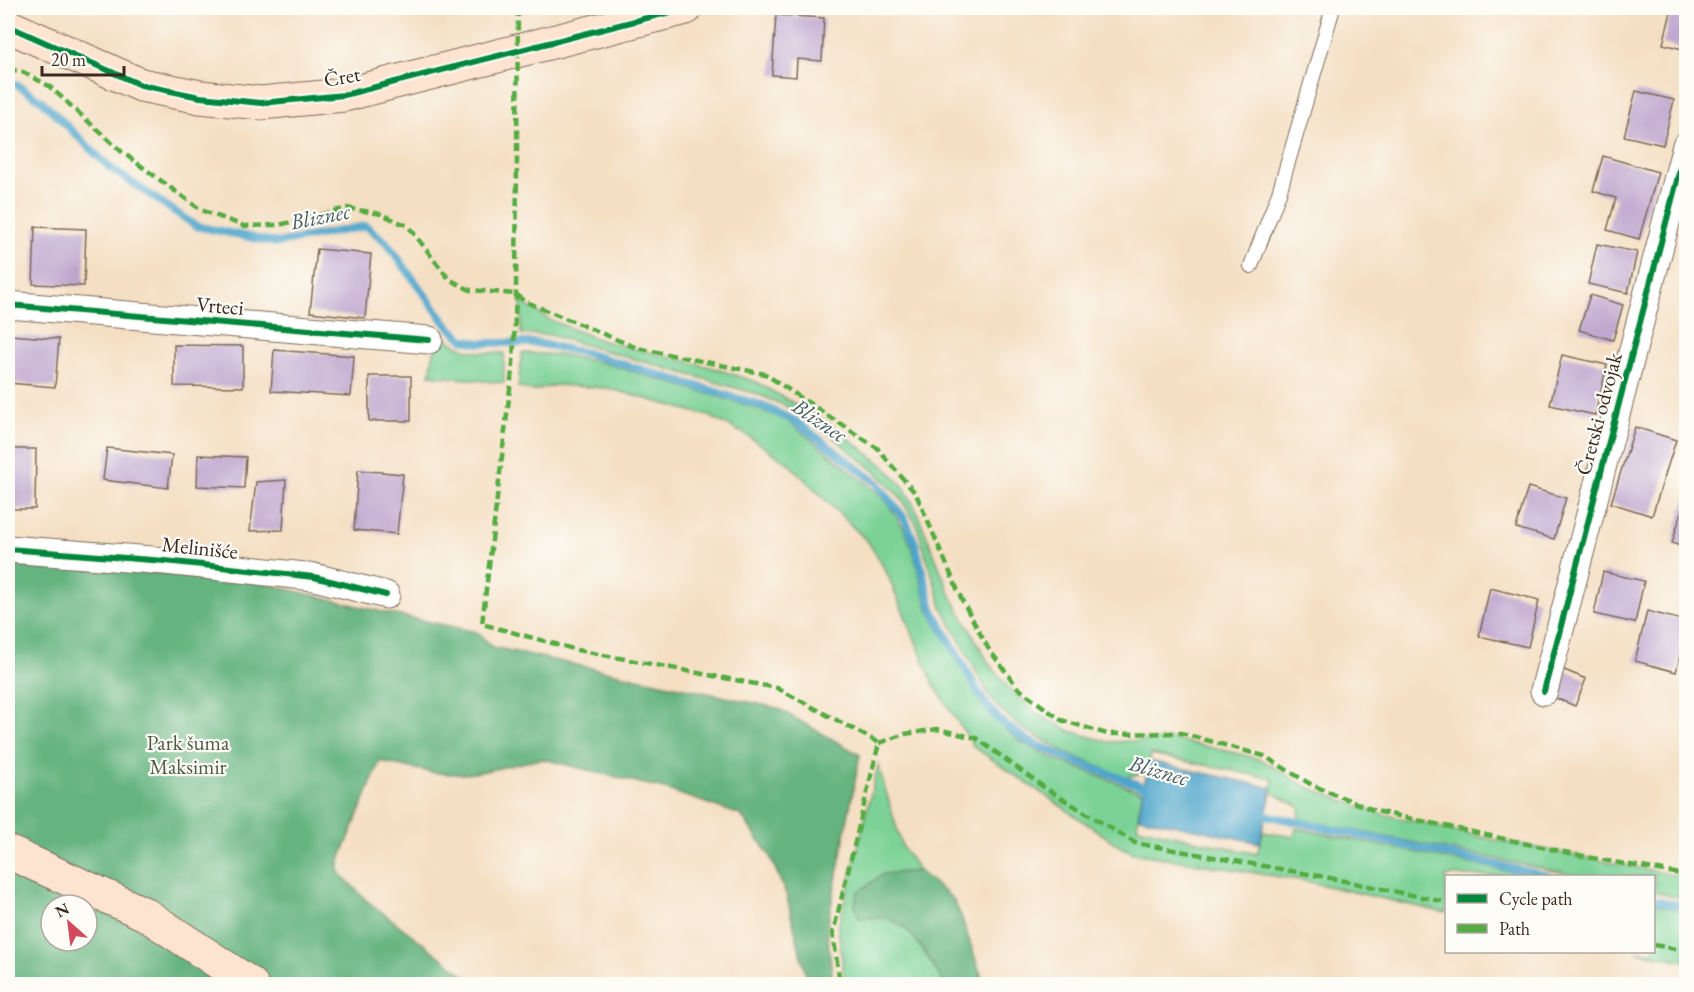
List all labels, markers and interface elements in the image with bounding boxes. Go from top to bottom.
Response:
scale bar [42,39,124,77]
text: 20 m [51,48,86,71]
street label: Čret [321,60,363,93]
water label: Bliznec [287,196,353,237]
street label: Vrteci [195,290,245,321]
street label: Čretski odvojak [1569,349,1628,478]
water label: Bliznec [786,391,854,450]
street label: Melinišće [161,530,239,565]
park label: Park šuma Maksimir [147,729,230,780]
water label: Bliznec [1125,748,1193,793]
legend [1445,875,1655,953]
text: Cycle path [1499,887,1573,910]
north arrow [39,893,99,953]
text: N [52,898,73,923]
text: Path [1499,917,1530,940]

